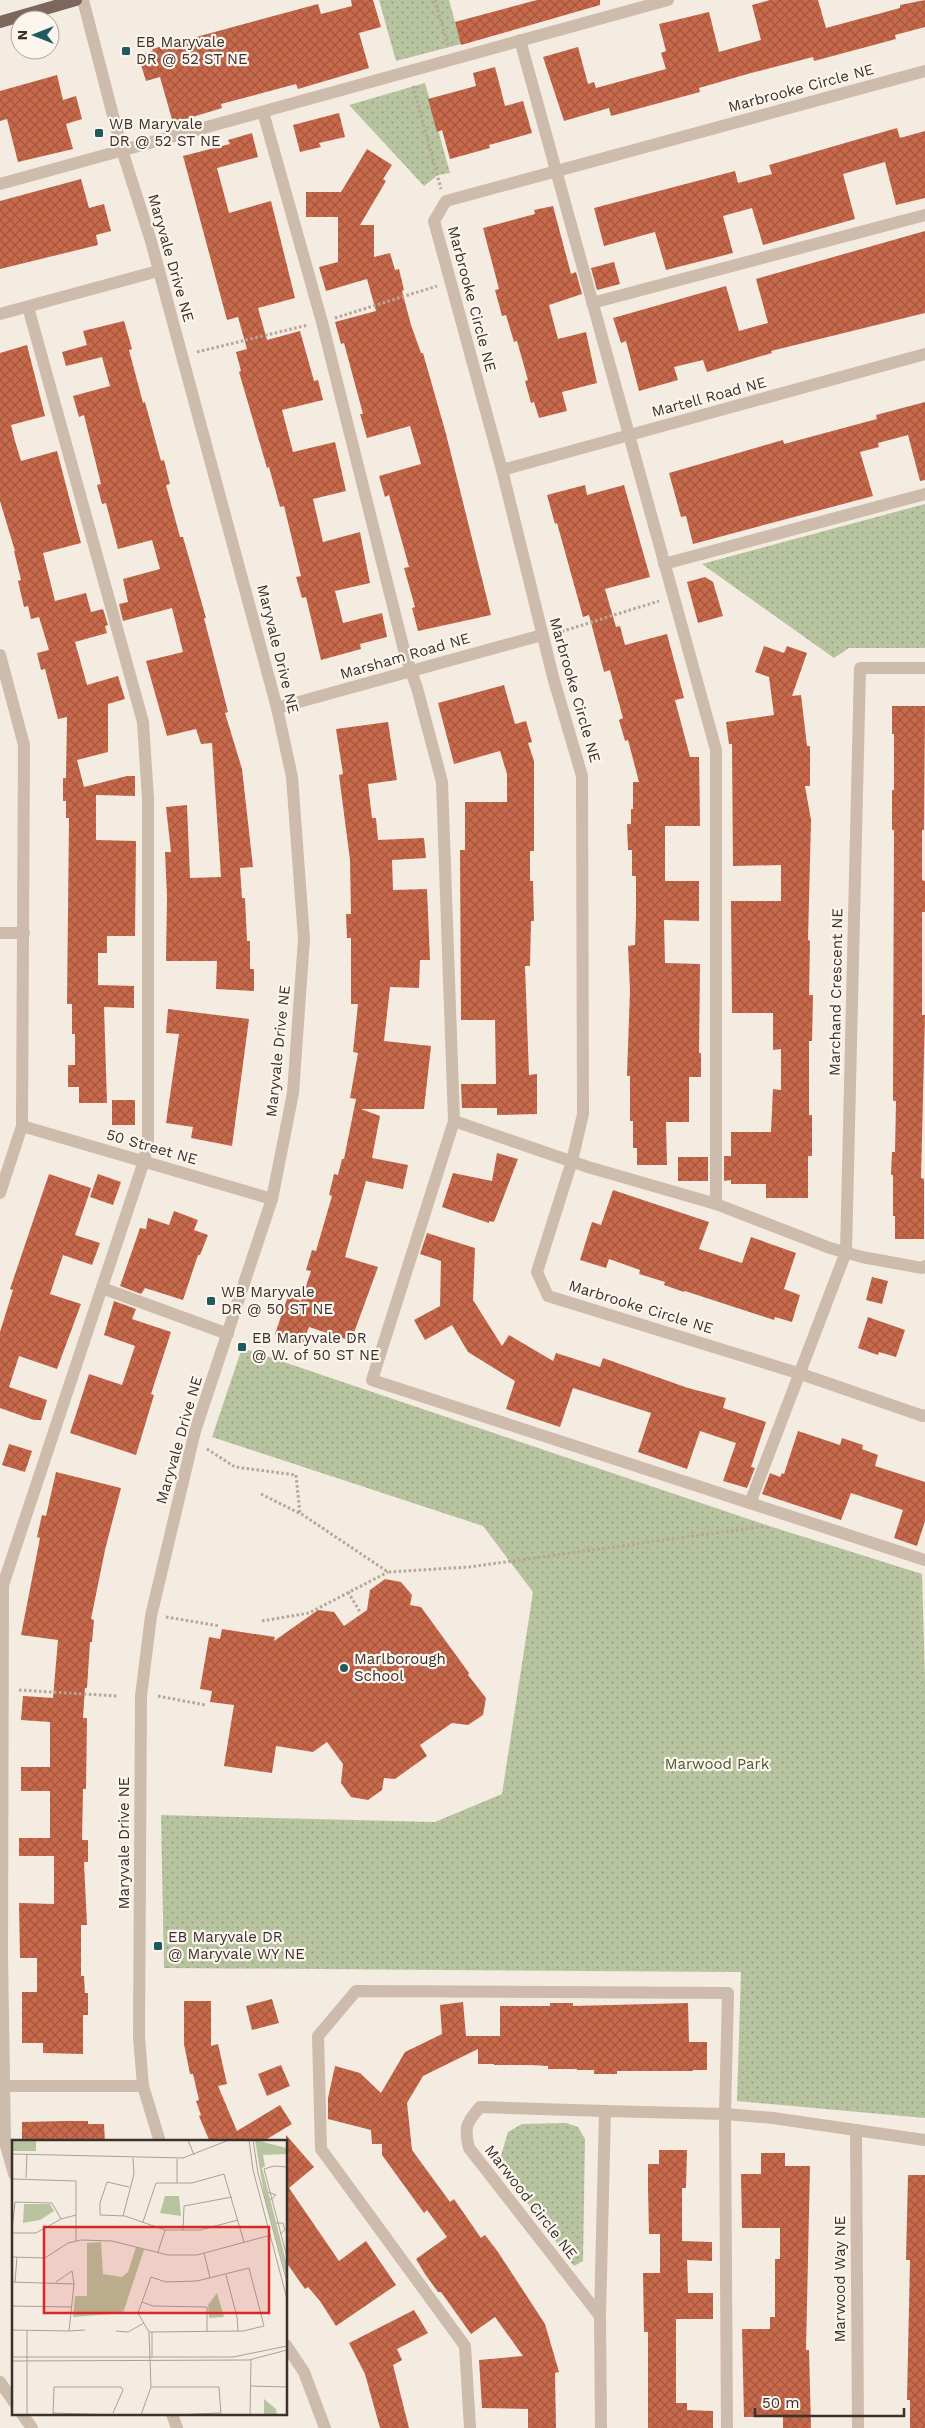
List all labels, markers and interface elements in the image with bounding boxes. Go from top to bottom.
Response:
north arrow [10,10,60,60]
text: N [14,30,30,40]
place label: EB Maryvale DR @ 52 ST NE [136,33,248,68]
marker: EB Maryvale DR @ 52 ST NE [120,45,132,57]
street label: Marbrooke Circle NE [726,60,876,116]
place label: WB Maryvale DR @ 52 ST NE [109,115,221,150]
marker: WB Maryvale DR @ 52 ST NE [93,127,105,139]
street label: Maryvale Drive NE [144,192,198,324]
street label: Marbrooke Circle NE [444,224,500,374]
street label: Martell Road NE [650,373,768,421]
street label: Maryvale Drive NE [253,583,303,715]
street label: Marbrooke Circle NE [546,615,604,765]
street label: Marsham Road NE [338,629,472,683]
street label: Marchand Crescent NE [826,908,846,1076]
street label: Maryvale Drive NE [262,984,294,1118]
street label: 50 Street NE [104,1125,200,1169]
street label: Marbrooke Circle NE [567,1276,715,1338]
place label: WB Maryvale DR @ 50 ST NE [221,1283,333,1318]
marker: WB Maryvale DR @ 50 ST NE [205,1295,217,1307]
place label: EB Maryvale DR @ W. of 50 ST NE [252,1329,380,1364]
marker: EB Maryvale DR @ W. of 50 ST NE [236,1341,248,1353]
street label: Maryvale Drive NE [152,1374,206,1506]
place label: Marlborough School [354,1650,446,1685]
marker: Marlborough School [338,1662,350,1674]
park label: Marwood Park [665,1755,770,1773]
street label: Maryvale Drive NE [115,1777,133,1909]
place label: EB Maryvale DR @ Maryvale WY NE [168,1928,305,1963]
marker: EB Maryvale DR @ Maryvale WY NE [152,1940,164,1952]
inset map [12,2140,288,2416]
street label: Marwood Circle NE [481,2141,581,2263]
street label: Marwood Way NE [831,2216,849,2342]
scale bar [755,2386,904,2418]
text: 50 m [762,2394,799,2412]

